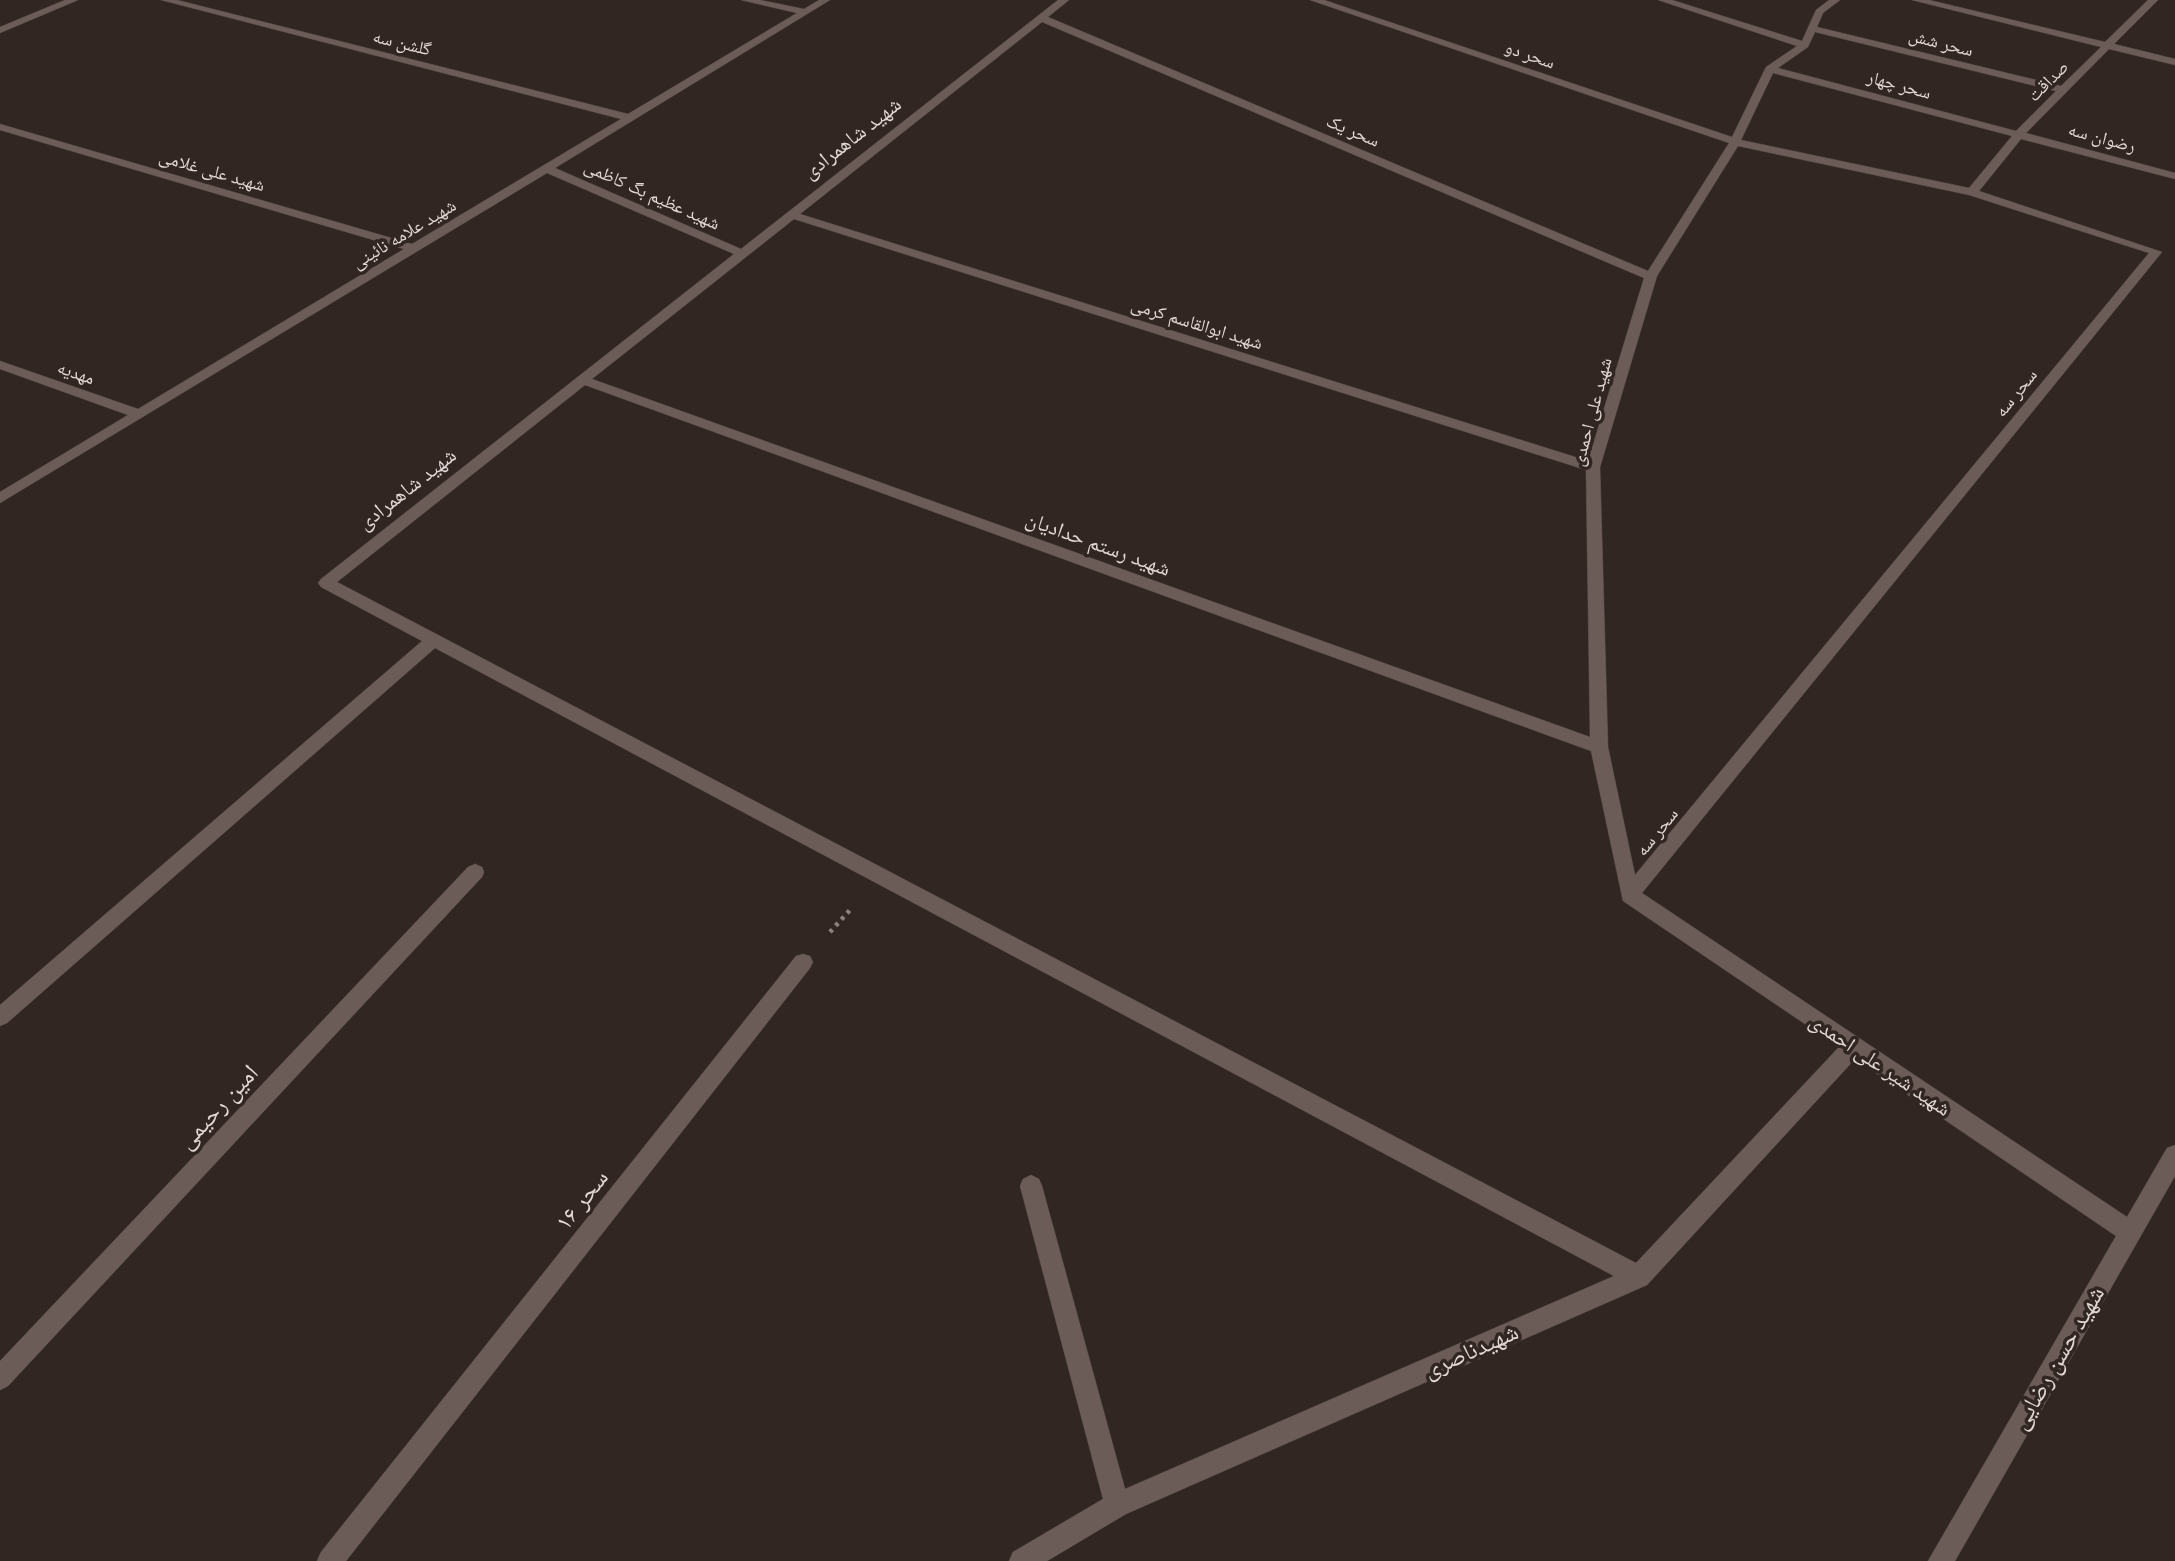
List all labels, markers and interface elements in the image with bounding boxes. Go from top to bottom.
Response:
street label: گلشن سه [371,25,433,61]
street label: سحر شش [1906,25,1976,61]
street label: سحر دو [1502,36,1558,74]
street label: صداقت [2023,56,2073,106]
street label: سحر چهار [1865,66,1933,104]
street label: شهید شاهمرادی [798,92,906,184]
street label: سحر یک [1323,110,1383,152]
street label: رضوان سه [2066,119,2138,157]
street label: شهید علی غلامی [157,146,267,196]
street label: شهید عظیم بگ کاظمی [581,155,723,235]
street label: شهید علامه‌ نائینی [348,194,460,274]
street label: شهید ابوالقاسم کرمی [1129,294,1265,354]
street label: شهید علی احمدی [1567,355,1617,469]
street label: مهدیه [55,357,97,389]
street label: سحر سه [1990,365,2042,421]
street label: شهید شاهمرادی [353,443,461,535]
street label: شهید رستم حدادیان [1022,506,1174,582]
street label: سحر سه [1631,804,1683,860]
street label: شهید شیر علی احمدی [1805,1008,1955,1122]
street label: امین رحیمی [172,1059,264,1155]
street label: سحر ۱۶ [549,1164,615,1236]
street label: شهید حسن رضایی [2005,1281,2111,1435]
street label: شهیدناصری [1419,1317,1523,1385]

